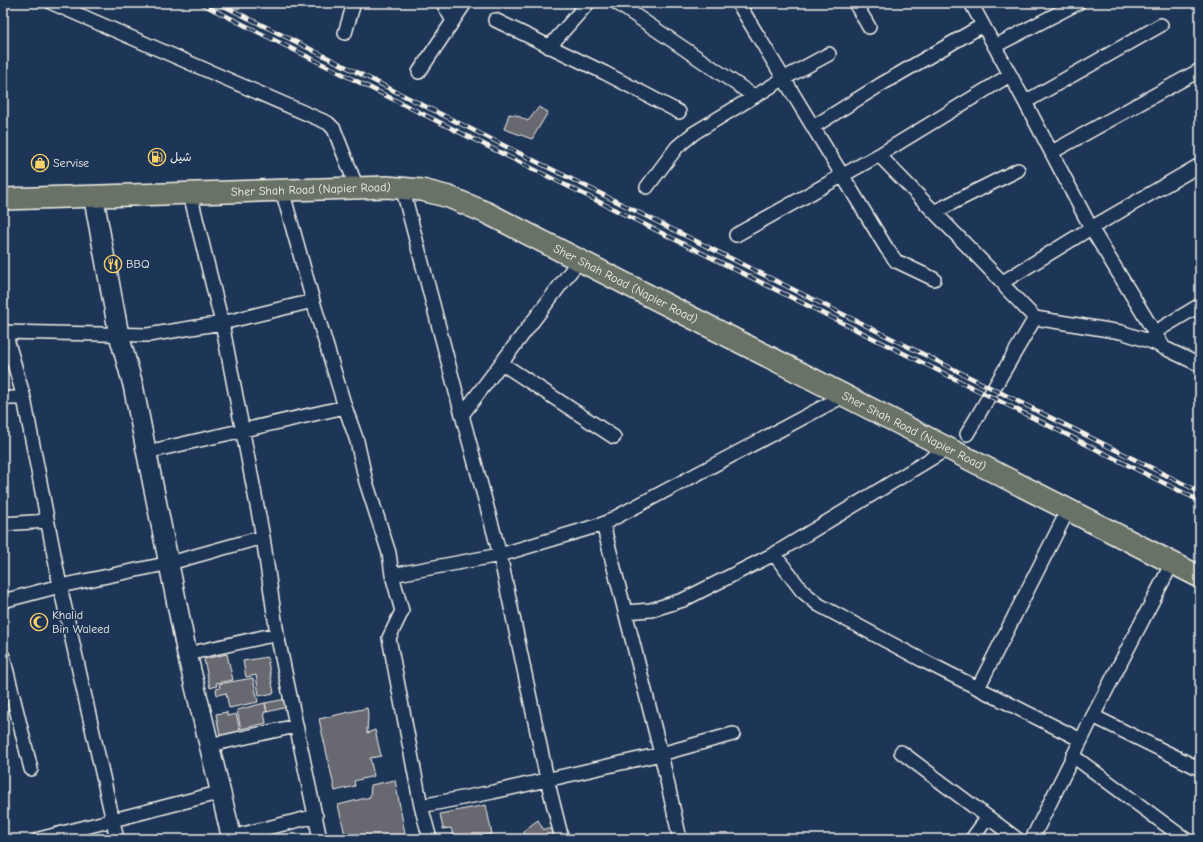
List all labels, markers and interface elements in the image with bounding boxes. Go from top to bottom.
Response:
fuel station icon: شیل [147,147,167,167]
place label: شیل [170,150,192,164]
shop icon: Servise [30,153,50,173]
place label: Servise [53,156,89,170]
street label: Sher Shah Road (Napier Road) [231,180,391,199]
street label: Sher Shah Road (Napier Road) [551,241,700,326]
restaurant icon: BBQ [103,254,123,274]
place label: BBQ [126,257,149,271]
street label: Sher Shah Road (Napier Road) [840,388,988,474]
place label: Khalid Bin Waleed [52,608,110,636]
mosque icon: Khalid Bin Waleed [29,612,49,632]

